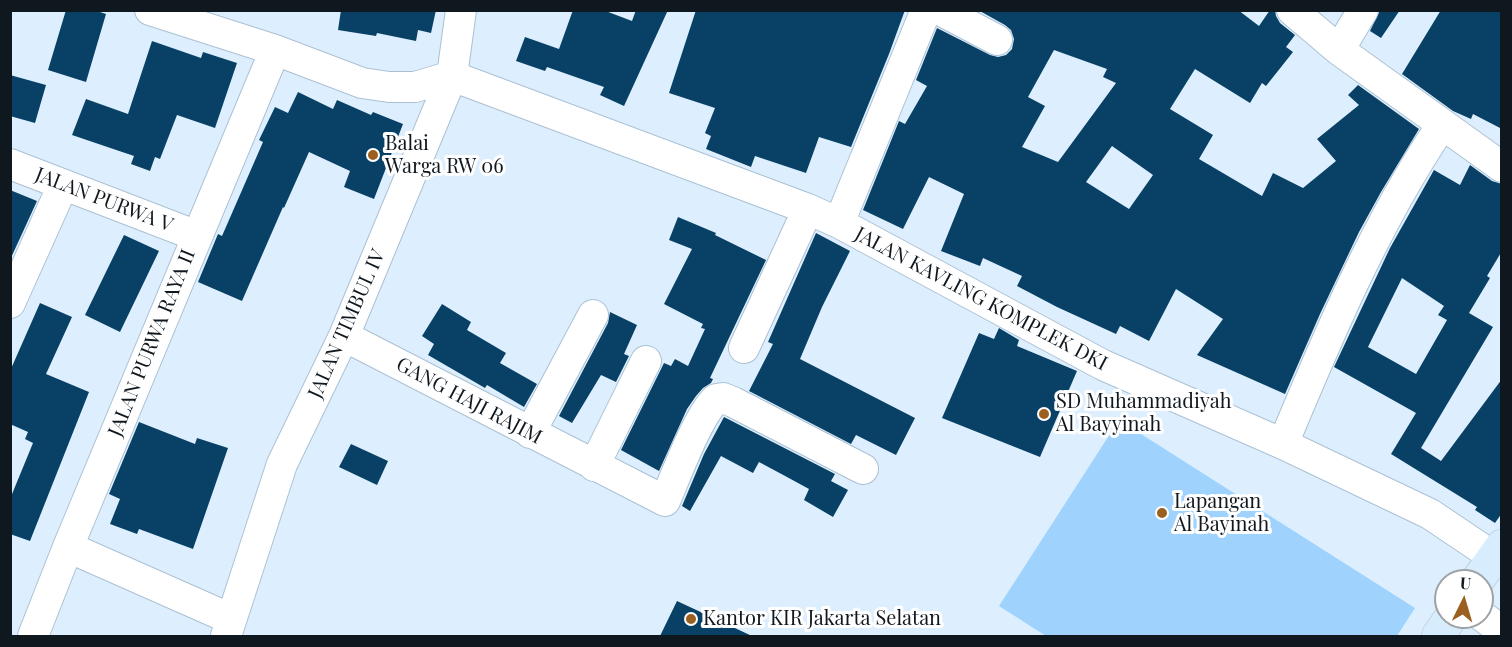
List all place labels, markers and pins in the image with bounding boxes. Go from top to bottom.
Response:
place label: Balai Warga RW 06 [385,132,503,179]
marker: Balai Warga RW 06 [366,148,380,162]
place label: SD Muhammadiyah Al Bayyinah [1056,390,1231,437]
marker: SD Muhammadiyah Al Bayyinah [1037,407,1051,421]
place label: Lapangan Al Bayinah [1174,490,1269,537]
marker: Lapangan Al Bayinah [1155,506,1169,520]
place label: Kantor KIR Jakarta Selatan [703,607,941,631]
marker: Kantor KIR Jakarta Selatan [684,612,698,626]

